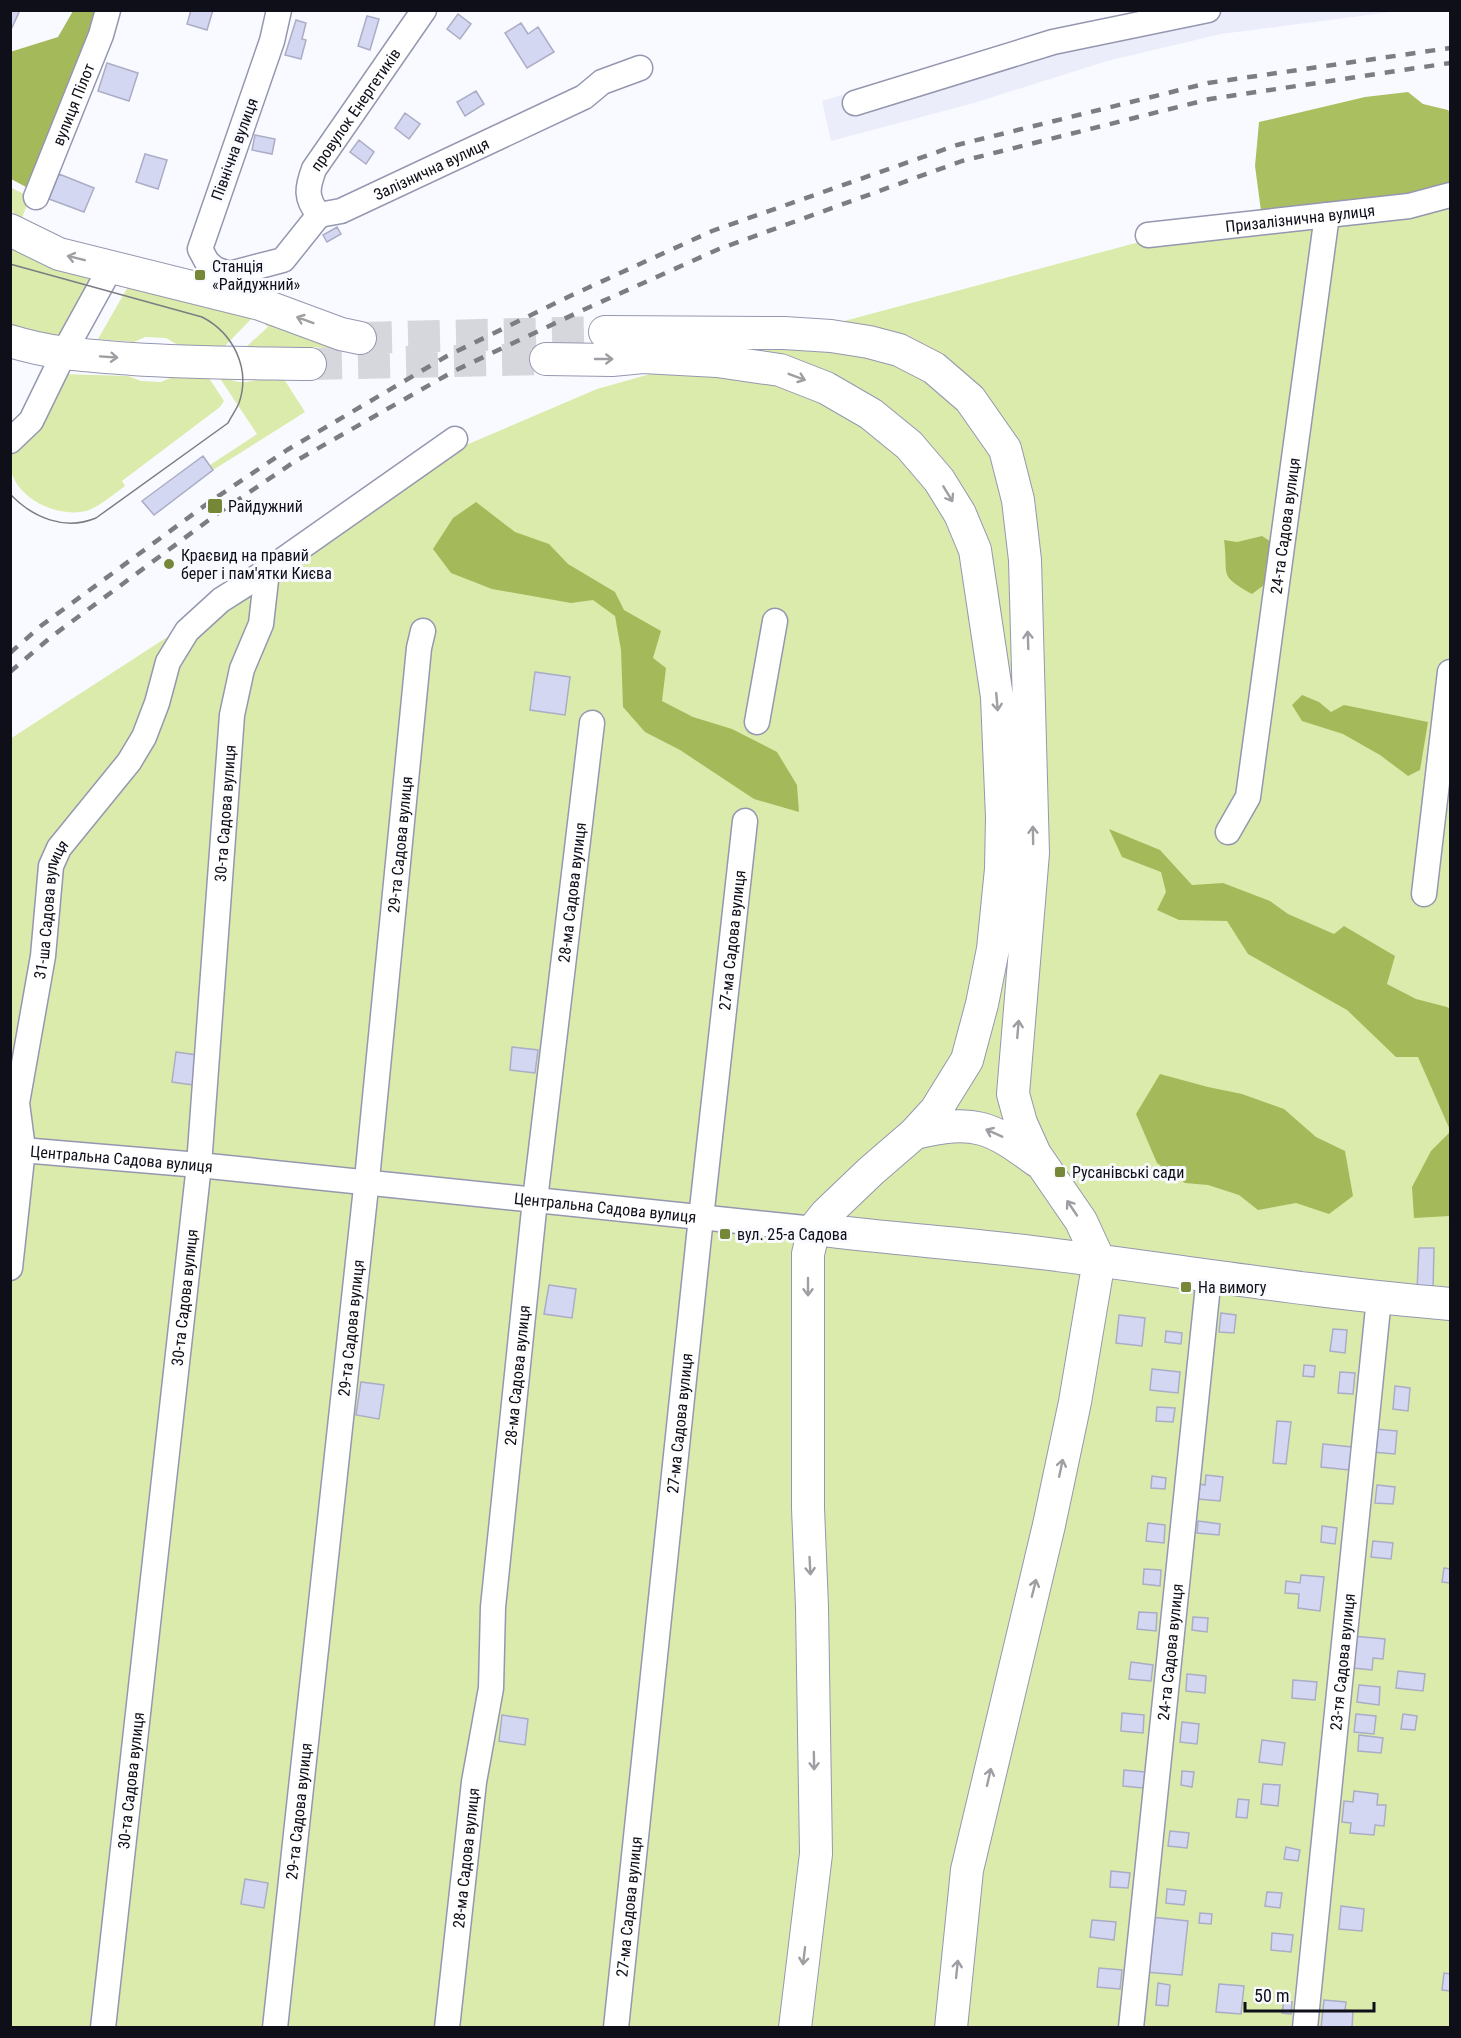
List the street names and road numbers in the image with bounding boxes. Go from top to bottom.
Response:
street label: провулок Енергетиків [307,45,405,175]
street label: вулиця Пілот [49,60,99,148]
street label: Північна вулиця [207,95,262,203]
street label: Залізнична вулиця [371,134,492,204]
street label: Призалізнична вулиця [1224,201,1376,236]
street label: 24-та Садова вулиця [1267,457,1304,595]
street label: 30-та Садова вулиця [211,744,240,883]
street label: 29-та Садова вулиця [384,775,416,914]
street label: 28-ма Садова вулиця [554,821,590,964]
street label: 31-ша Садова вулиця [30,836,72,981]
street label: 27-ма Садова вулиця [715,869,750,1011]
street label: Центральна Садова вулиця [29,1142,214,1176]
street label: Центральна Садова вулиця [513,1189,697,1227]
street label: 30-та Садова вулиця [168,1228,202,1367]
street label: 29-та Садова вулиця [334,1259,368,1397]
street label: 28-ма Садова вулиця [501,1304,534,1446]
street label: 27-ма Садова вулиця [663,1352,697,1495]
street label: 24-та Садова вулиця [1154,1583,1187,1721]
street label: 23-тя Садова вулиця [1326,1593,1359,1731]
street label: 30-та Садова вулиця [114,1711,148,1850]
street label: 29-та Садова вулиця [282,1742,316,1881]
street label: 28-ма Садова вулиця [449,1787,483,1929]
street label: 27-ма Садова вулиця [612,1836,646,1978]

